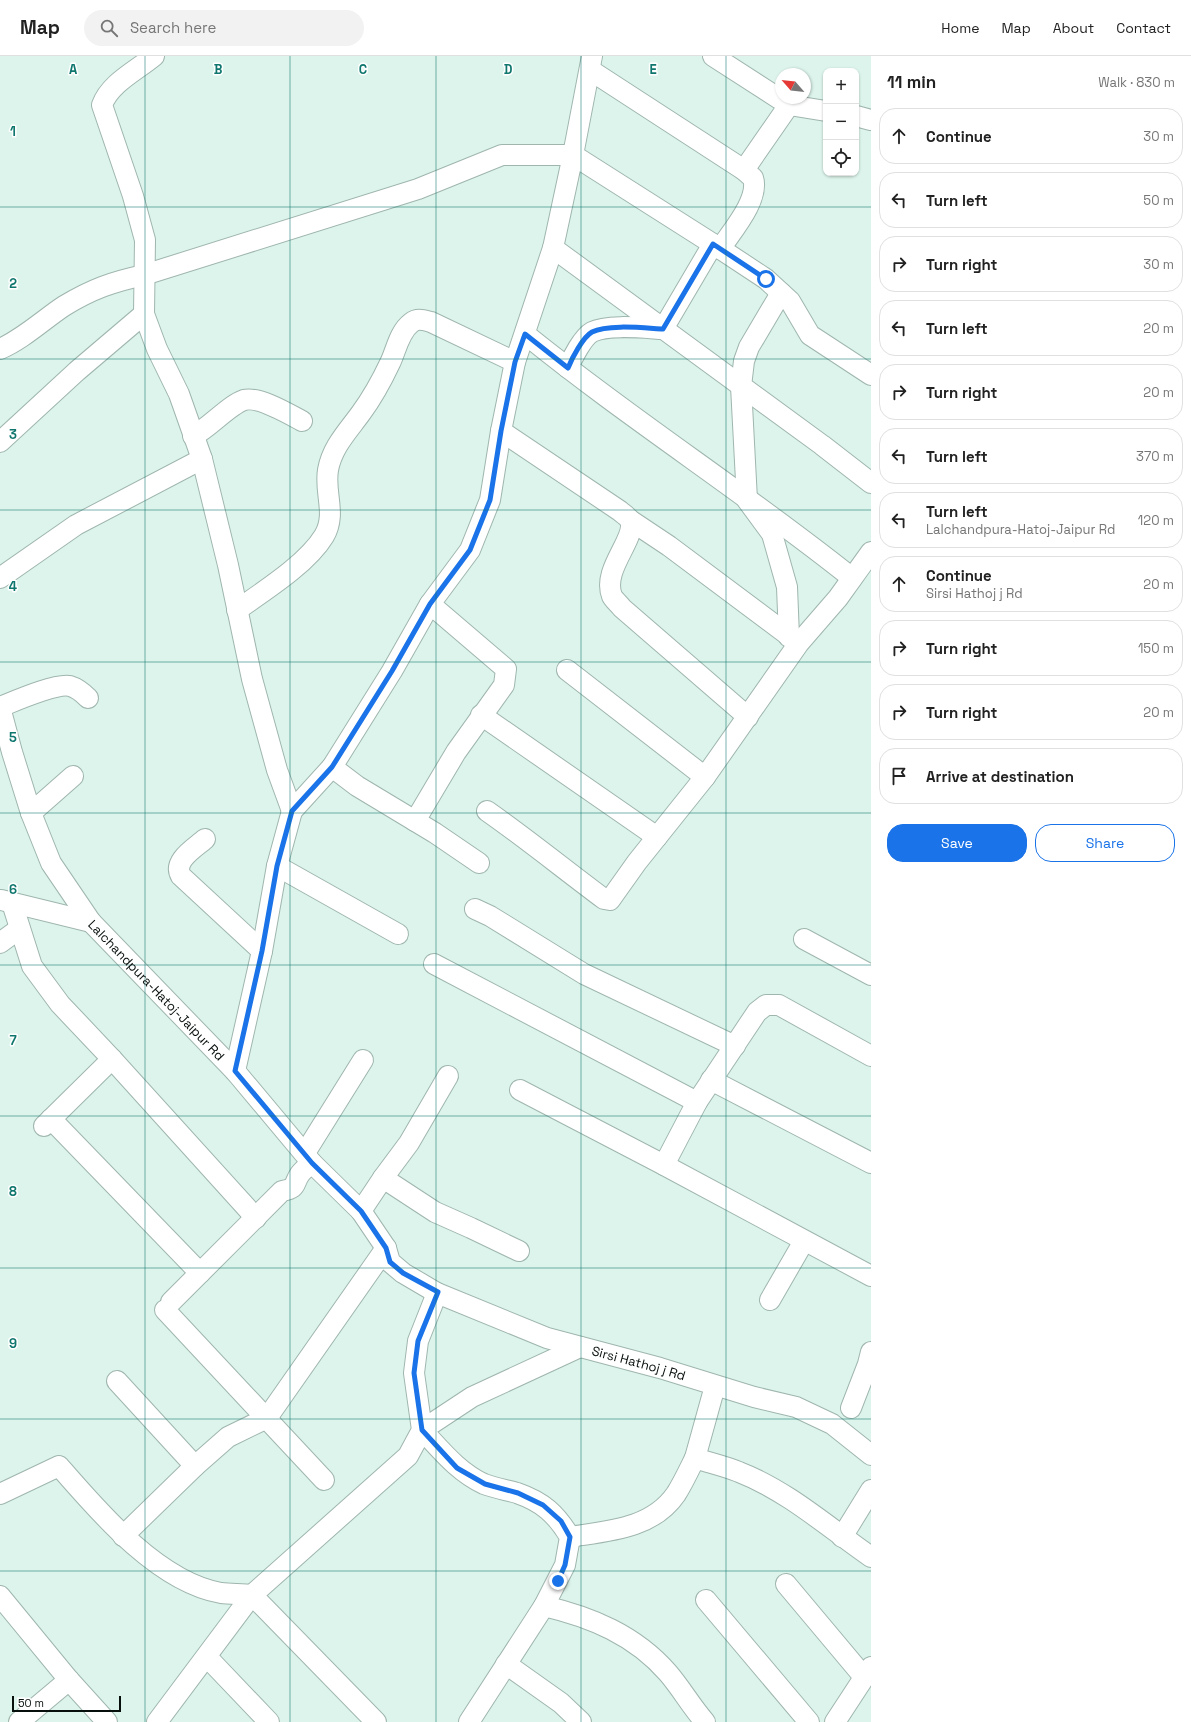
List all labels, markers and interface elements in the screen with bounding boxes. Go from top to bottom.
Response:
search box [84,10,364,46]
text: Map [20,15,60,40]
icon: search [98,17,120,39]
text: Search here [130,18,216,37]
text: Home [941,19,979,37]
text: Map [1001,19,1031,37]
text: About [1053,19,1094,37]
text: Contact [1116,19,1171,37]
text: A [69,61,78,78]
text: B [214,61,223,78]
text: C [359,61,367,78]
text: D [504,61,513,78]
text: E [649,61,657,78]
north arrow [775,68,811,104]
map controls [823,68,859,176]
button: + [823,68,859,104]
text: 11 min [887,71,936,93]
text: Walk · 830 m [1098,74,1175,91]
button: − [823,104,859,140]
text: 1 [10,123,16,140]
icon: ahead [888,125,910,147]
text: Continue [926,127,992,146]
text: 30 m [1143,128,1174,145]
button: locate [823,140,859,176]
icon: left [888,189,910,211]
text: Turn left [926,191,988,210]
text: 50 m [1143,192,1174,209]
icon: right [888,253,910,275]
text: Turn right [926,255,997,274]
text: 30 m [1143,256,1174,273]
route start [757,270,775,288]
text: 2 [9,275,17,292]
icon: left [888,317,910,339]
text: Turn left [926,319,988,338]
text: 20 m [1143,320,1174,337]
icon: right [888,381,910,403]
text: Turn right [926,383,997,402]
text: 20 m [1143,384,1174,401]
text: 3 [9,426,17,443]
icon: left [888,445,910,467]
text: Turn left [926,447,988,466]
text: 370 m [1136,448,1174,465]
text: Turn left [926,502,988,521]
icon: left [888,509,910,531]
text: 120 m [1138,512,1174,529]
text: Lalchandpura-Hatoj-Jaipur Rd [926,521,1115,538]
text: Continue [926,566,992,585]
icon: ahead [888,573,910,595]
text: 20 m [1143,576,1174,593]
text: 4 [9,578,17,595]
text: Sirsi Hathoj j Rd [926,585,1023,602]
icon: right [888,637,910,659]
text: Turn right [926,639,997,658]
text: 150 m [1138,640,1174,657]
icon: right [888,701,910,723]
text: Turn right [926,703,997,722]
text: 20 m [1143,704,1174,721]
text: 5 [9,729,17,746]
icon: arrive [888,765,910,787]
text: Arrive at destination [926,767,1074,786]
button: Save [887,824,1027,862]
button: Share [1035,824,1175,862]
text: 6 [9,881,17,898]
street label: Lalchandpura-Hatoj-Jaipur Rd [85,916,229,1064]
text: 7 [9,1032,17,1049]
text: 8 [9,1183,17,1200]
text: 9 [9,1335,17,1352]
street label: Sirsi Hathoj j Rd [590,1342,688,1384]
route end [549,1572,567,1590]
scale bar [12,1694,121,1713]
text: 50 m [18,1696,44,1710]

